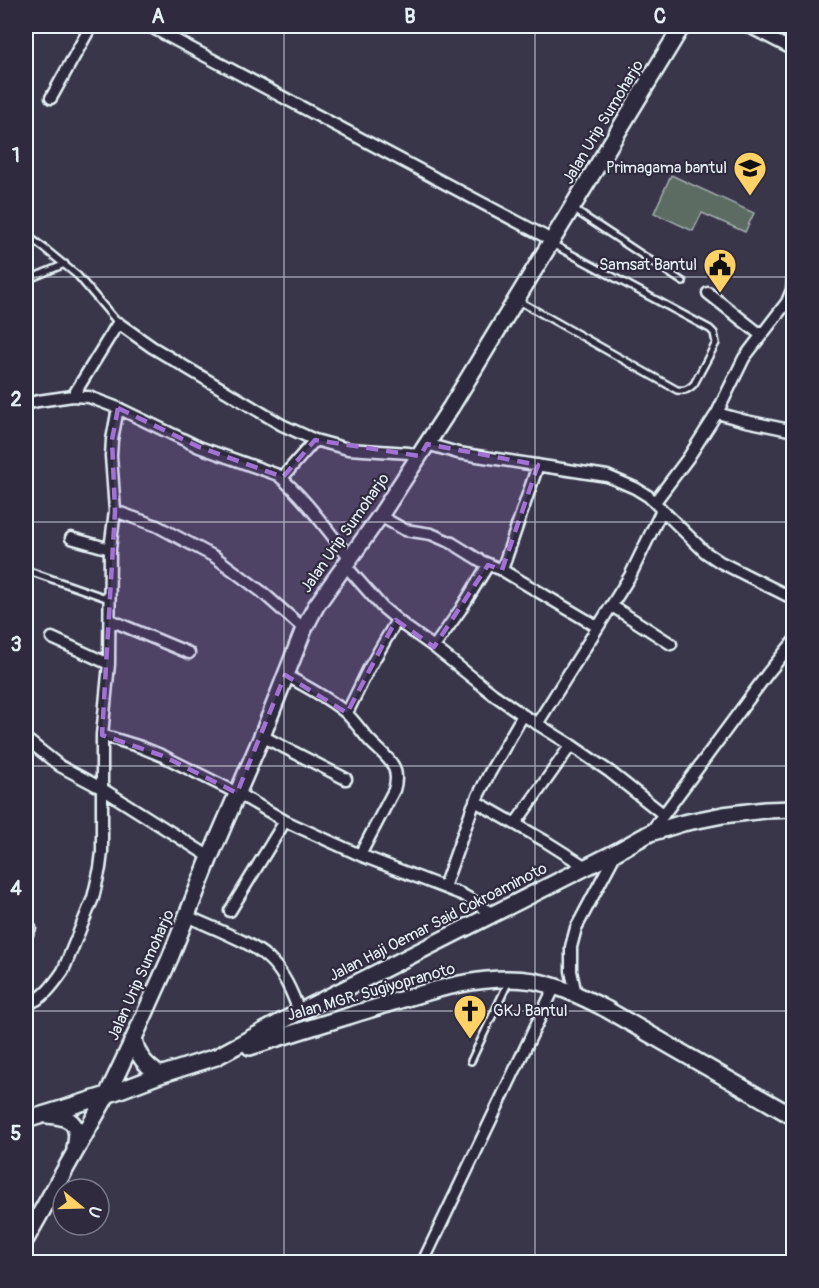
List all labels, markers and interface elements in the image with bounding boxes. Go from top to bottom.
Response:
text: A [152,4,165,29]
text: B [404,4,416,29]
text: C [654,4,666,29]
street label: Jalan Urip Sumoharjo [558,56,648,188]
text: 1 [12,143,20,168]
school or university icon: Primagama bantul [732,150,768,197]
place label: Primagama bantul [606,158,727,178]
public building icon: Samsat Bantul [702,247,738,294]
place label: Samsat Bantul [599,255,697,275]
text: 2 [10,387,22,412]
street label: Jalan Urip Sumoharjo [296,469,394,597]
text: 3 [10,632,22,657]
street label: Jalan Haji Oemar Said Cokroaminoto [326,858,551,986]
text: 4 [10,876,22,901]
street label: Jalan Urip Sumoharjo [103,906,179,1044]
street label: Jalan MGR. Sugiyopranoto [285,958,458,1026]
church icon: GKJ Bantul [452,993,488,1040]
place label: GKJ Bantul [493,1001,568,1021]
text: 5 [11,1121,22,1146]
north arrow [51,1177,111,1237]
text: U [83,1203,105,1220]

